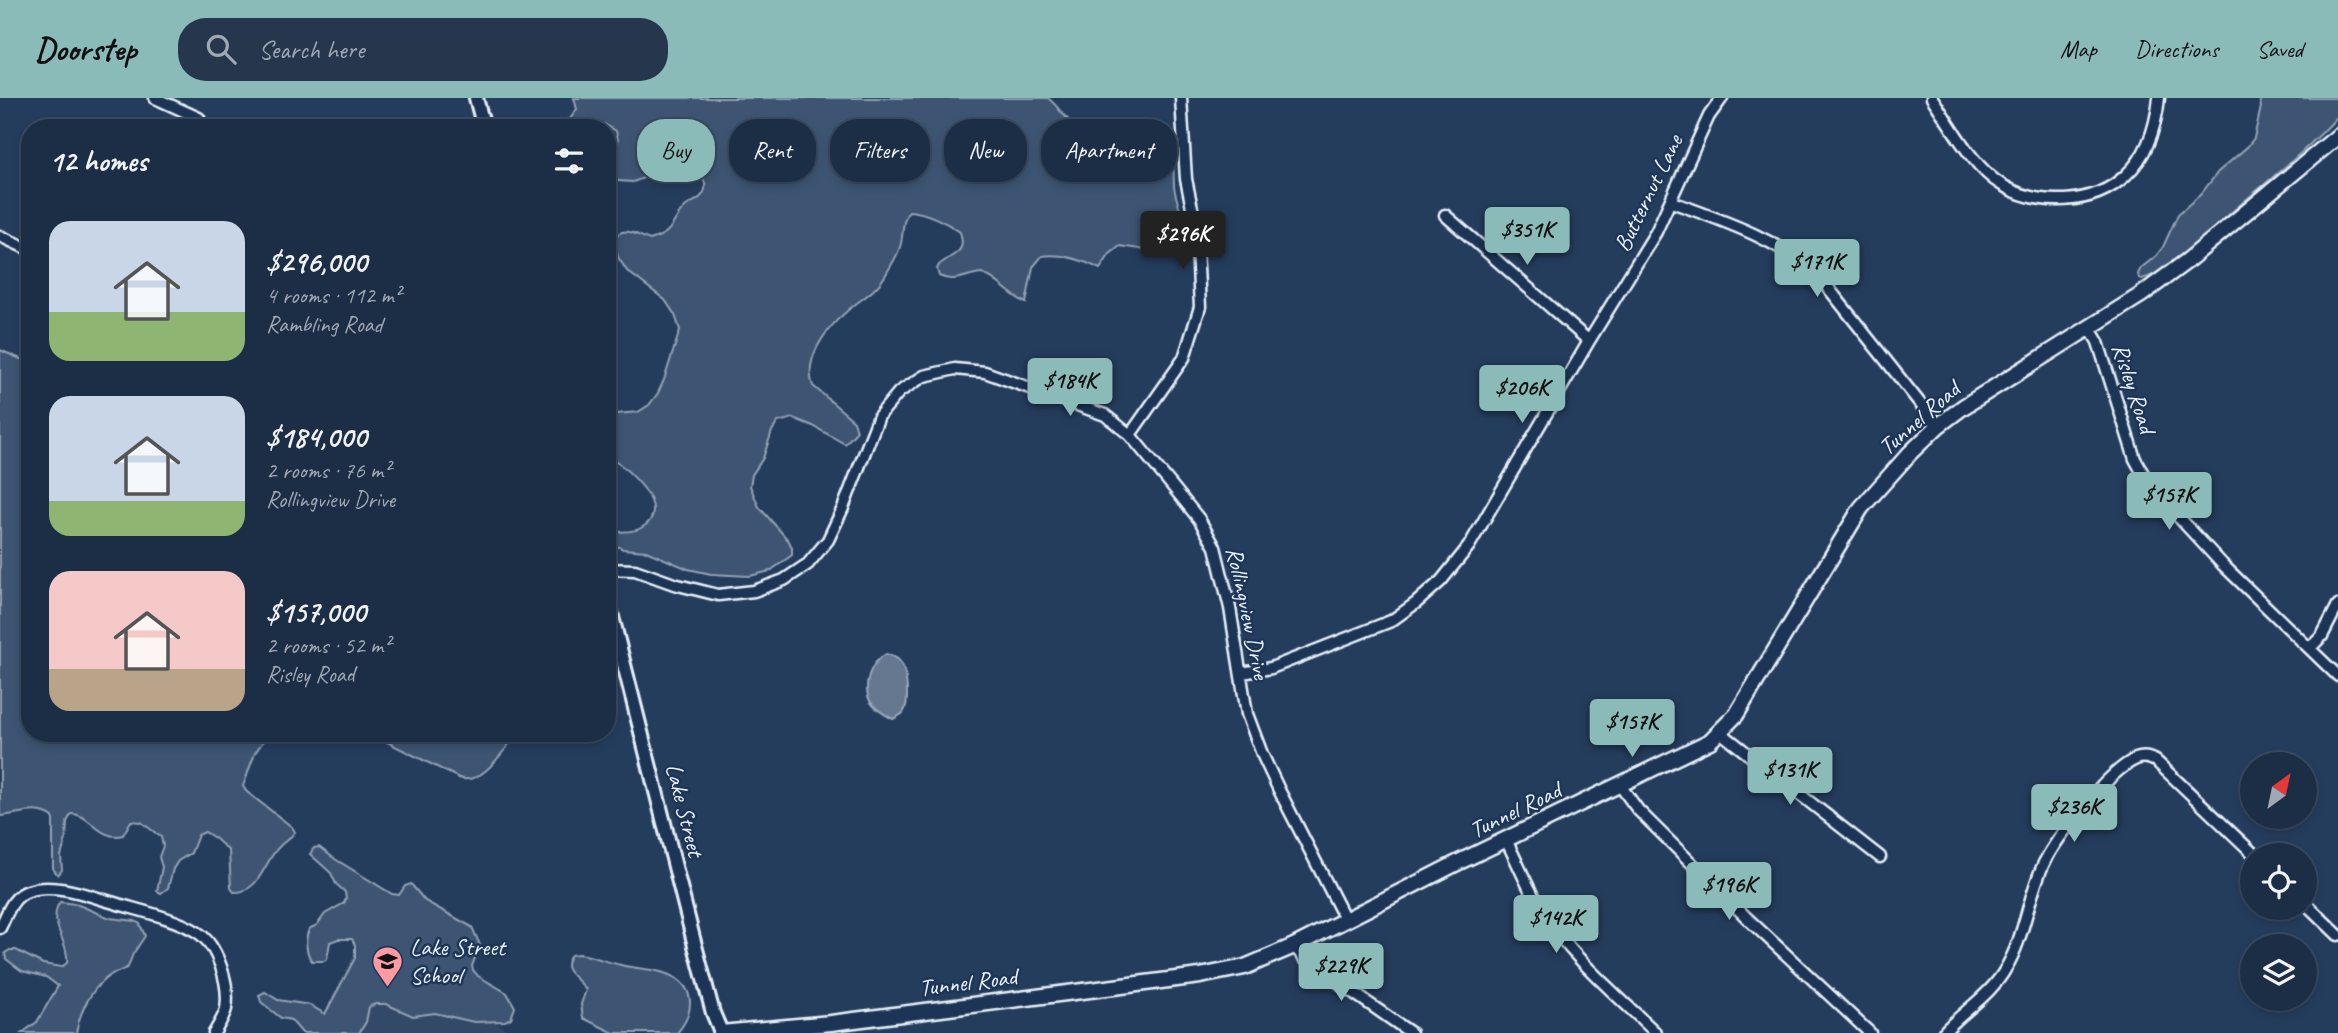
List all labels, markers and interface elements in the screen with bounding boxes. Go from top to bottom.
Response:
search box [178,18,668,81]
text: Doorstep [35,28,136,70]
icon: search [202,30,240,68]
text: Search here [258,33,364,66]
text: Map [2060,34,2097,64]
text: Directions [2135,34,2218,64]
text: Saved [2256,34,2303,64]
chip: Buy [637,119,715,182]
chip: Rent [729,119,816,182]
chip: Filters [830,119,930,182]
chip: New [944,119,1027,182]
chip: Apartment [1041,119,1177,182]
street label: Butternut Lane [1607,128,1690,256]
text: 12 homes [49,142,147,180]
icon: filters [550,142,588,180]
pin: $351K [1478,208,1576,267]
pin: $296K [1134,212,1232,271]
text: $351K [1501,215,1553,244]
text: $296K [1156,219,1210,248]
pin: $171K [1768,240,1866,299]
text: $296,000 [266,243,367,281]
text: $171K [1791,247,1844,276]
icon: home [105,249,189,333]
text: 4 rooms · 112 m² [266,281,401,310]
text: Rambling Road [266,310,383,339]
street label: Risley Road [2105,339,2164,440]
pin: $184K [1021,358,1119,418]
text: $184K [1043,366,1097,395]
pin: $206K [1473,366,1571,425]
street label: Tunnel Road [1872,372,1969,461]
text: $206K [1495,373,1549,402]
text: $184,000 [266,418,366,456]
icon: home [105,424,189,508]
text: 2 rooms · 76 m² [266,456,390,485]
pin: $157K [2120,472,2218,532]
text: $157K [2143,480,2195,509]
text: Rollingview Drive [266,485,395,514]
street label: Rollingview Drive [1219,544,1277,684]
text: $157,000 [266,593,366,631]
icon: home [105,599,189,683]
text: 2 rooms · 52 m² [266,631,390,660]
text: Risley Road [266,660,355,689]
pin: $157K [1583,700,1681,759]
text: $157K [1606,707,1658,736]
pin: $131K [1741,748,1839,807]
north arrow [2240,752,2317,830]
map controls [2240,752,2317,1011]
text: $131K [1763,755,1817,784]
street label: Lake Street [659,760,712,862]
street label: Tunnel Road [1464,773,1569,845]
pin: $236K [2025,784,2123,844]
text: $236K [2047,792,2101,821]
button: locate [2240,843,2317,920]
pin: $196K [1680,862,1778,922]
text: $196K [1702,870,1756,899]
pin: $142K [1507,896,1605,955]
text: $142K [1529,903,1583,932]
place label: Lake Street School [410,932,507,990]
button: layers [2240,934,2317,1011]
school or university icon: Lake Street School [370,944,404,988]
pin: $229K [1292,944,1390,1003]
text: $229K [1315,951,1367,980]
street label: Tunnel Road [918,961,1022,1003]

